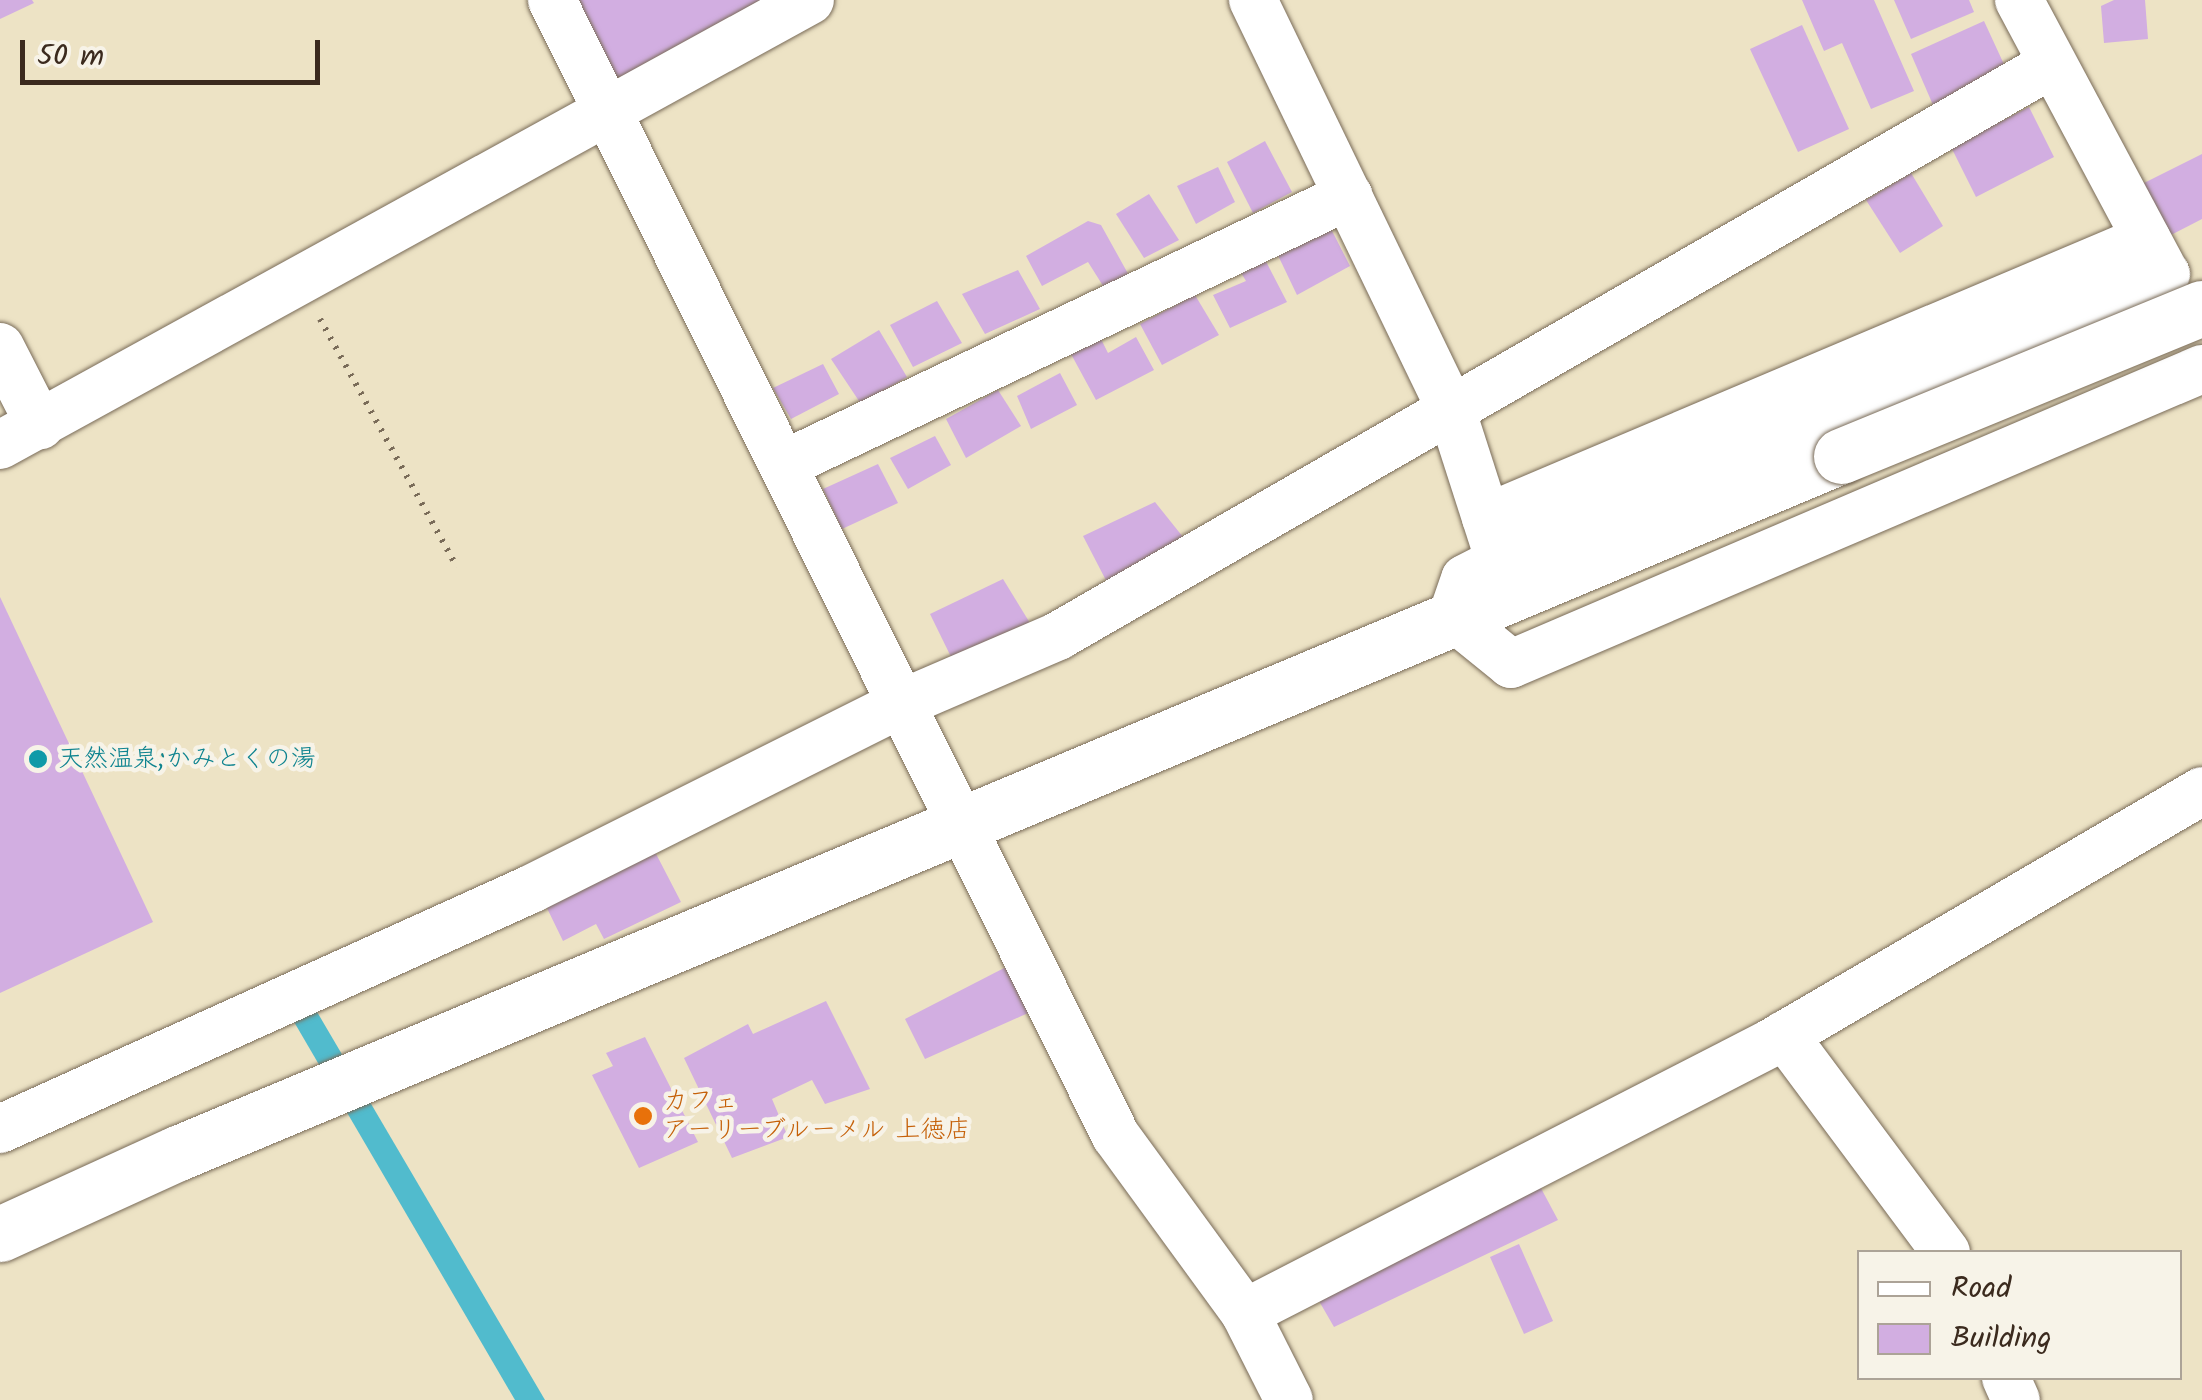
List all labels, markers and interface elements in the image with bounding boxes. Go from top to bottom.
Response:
scale bar [25,20,325,82]
text: 50 m [37,33,104,81]
place label: 天然温泉;かみとくの湯 [58,744,316,774]
marker: 天然温泉;かみとくの湯 [27,748,49,770]
place label: カフェ アーリーブルーメル 上徳店 [663,1087,973,1146]
marker: カフェ アーリーブルーメル 上徳店 [632,1105,654,1127]
legend [1857,1250,2182,1380]
text: Road [1951,1265,2011,1313]
text: Building [1951,1315,2051,1363]

